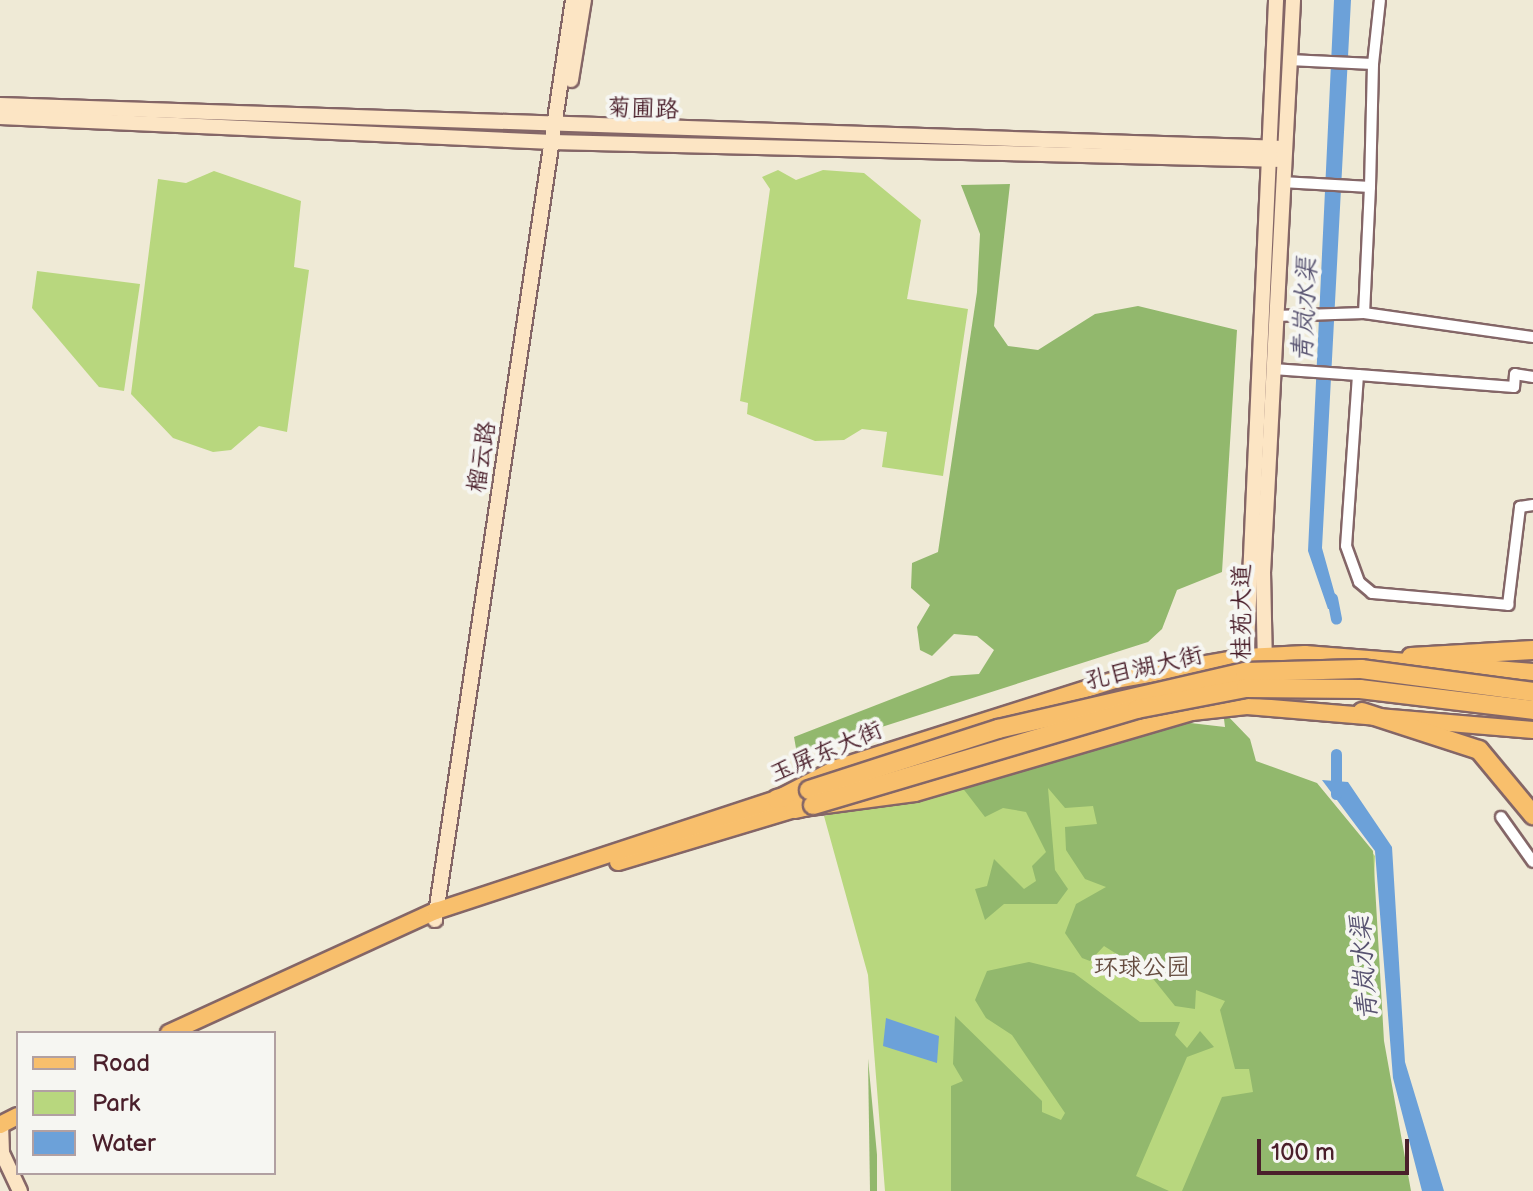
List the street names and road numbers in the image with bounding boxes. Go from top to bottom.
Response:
street label: 菊圃路 [607,93,679,125]
street label: 榴云路 [462,419,502,495]
street label: 桂苑大道 [1228,564,1256,660]
street label: 孔目湖大街 [1082,640,1206,696]
street label: 玉屏东大街 [765,715,887,789]

